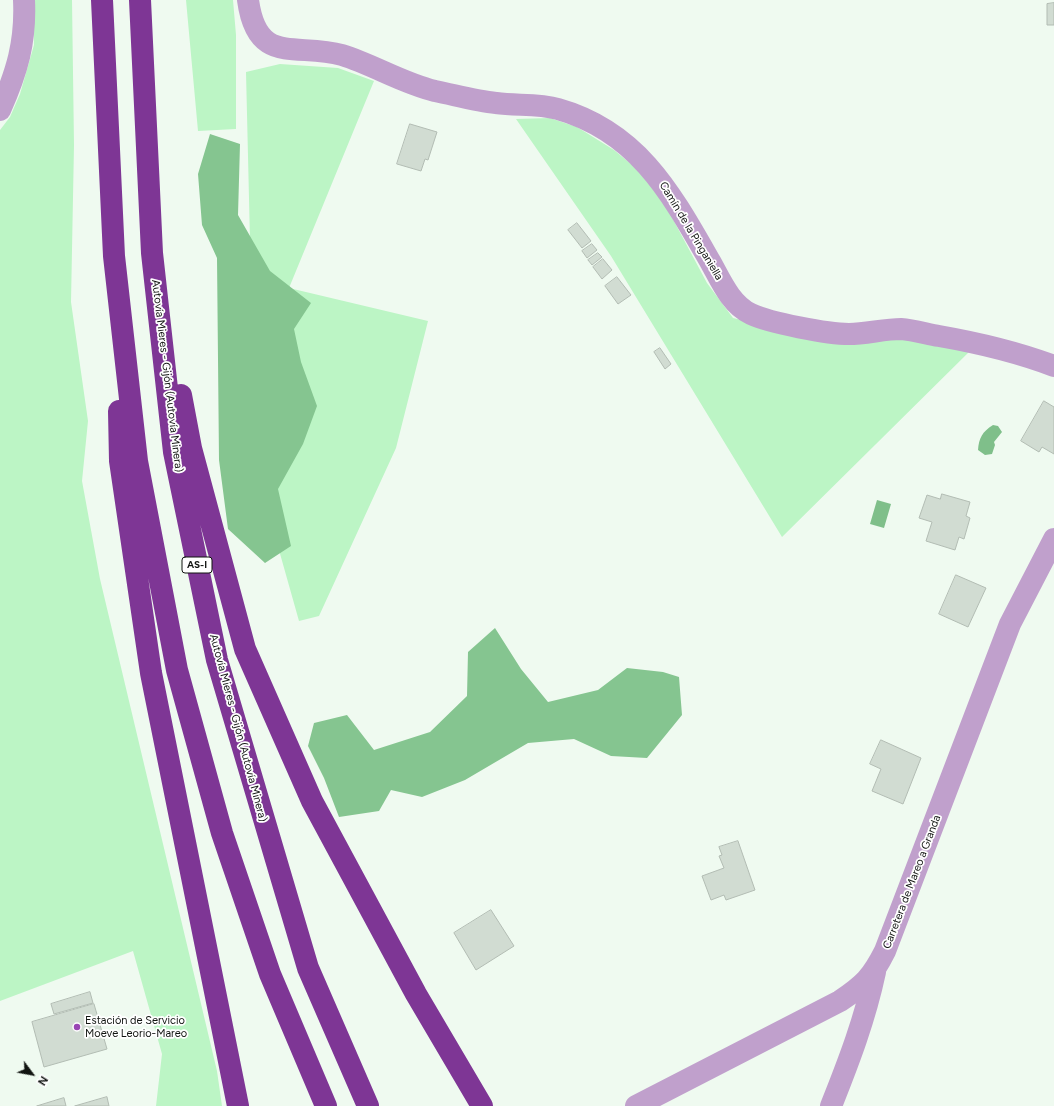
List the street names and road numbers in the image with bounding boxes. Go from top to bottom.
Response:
street label: Camín de la Pinganiella [656,179,726,283]
street label: Autovía Mieres - Gijón (Autovía Minera) [149,279,185,473]
road number: AS-I [182,557,212,573]
street label: Autovía Mieres - Gijón (Autovía Minera) [207,633,269,823]
street label: Carretera de Mareo a Granda [880,813,944,951]

